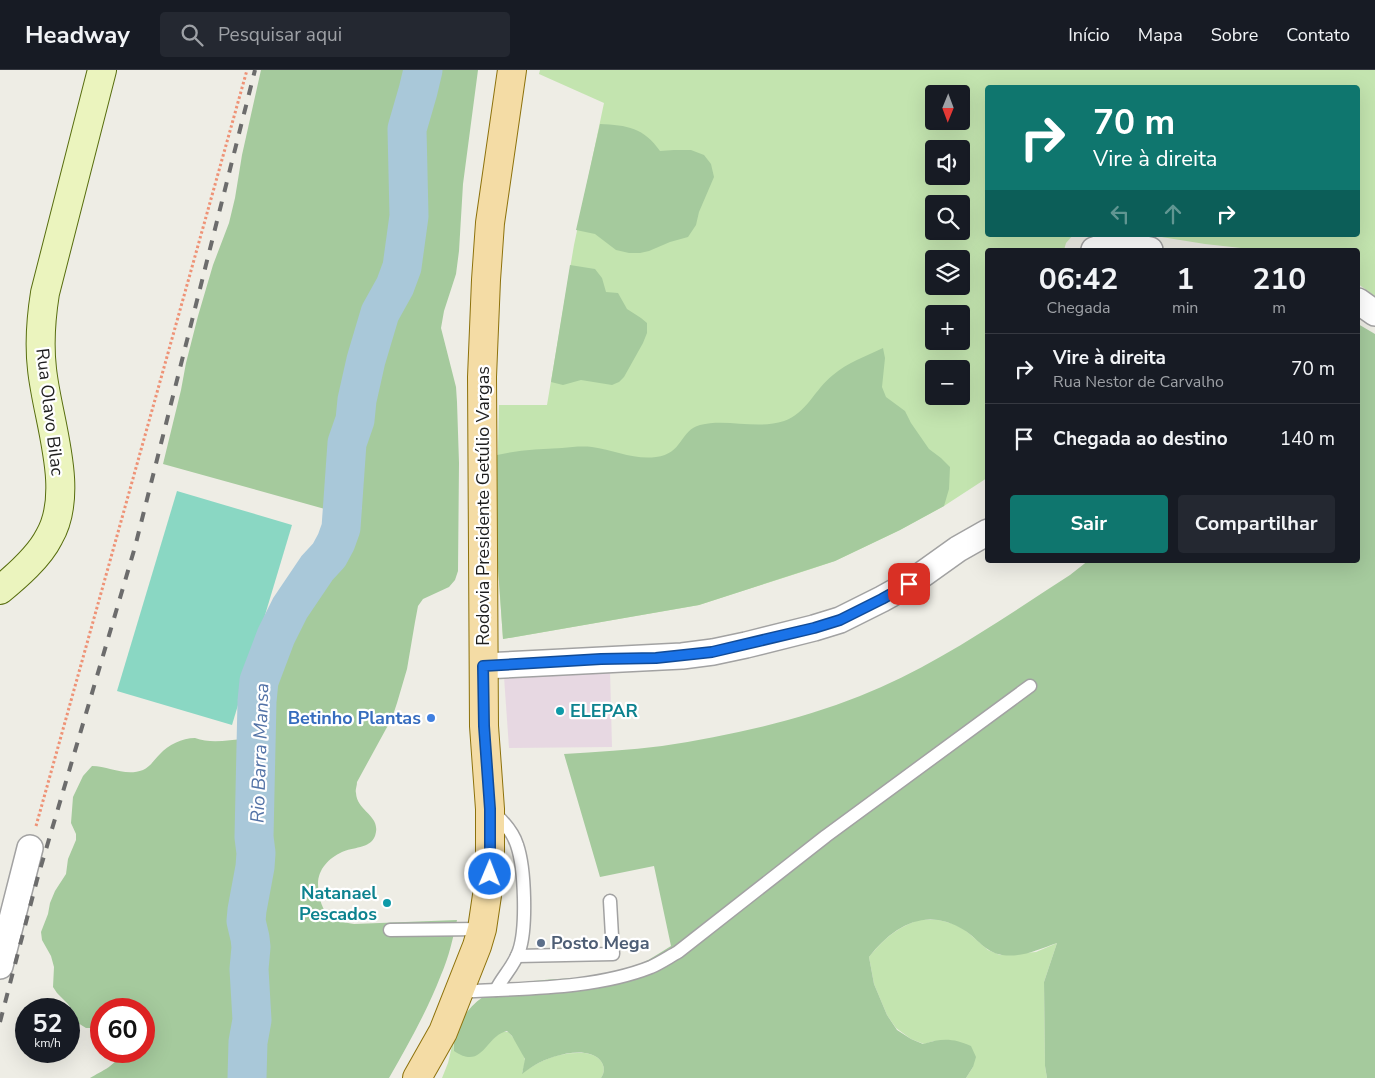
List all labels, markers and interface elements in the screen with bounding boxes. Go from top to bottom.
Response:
search box [160,12,510,57]
text: Headway [25,19,130,51]
icon: search [178,21,206,49]
text: Pesquisar aqui [218,22,342,48]
text: Início [1068,23,1110,47]
text: Mapa [1138,23,1183,47]
text: Sobre [1211,23,1258,47]
text: Contato [1286,23,1350,47]
north arrow [925,85,970,130]
map controls [925,85,970,405]
text: 70 m [1093,99,1175,146]
icon: right [1010,105,1075,170]
button: sound [925,140,970,185]
text: Vire à direita [1093,144,1218,174]
button: search [925,195,970,240]
icon: left [1106,200,1134,228]
icon: ahead [1159,200,1187,228]
icon: right [1212,200,1240,228]
button: layers [925,250,970,295]
text: 06:42 [1039,259,1118,300]
text: 1 [1176,259,1194,300]
text: 210 [1252,259,1306,300]
text: Chegada [1046,297,1111,319]
text: min [1172,297,1198,319]
text: m [1272,297,1286,319]
button: + [925,305,970,350]
text: Vire à direita [1053,345,1166,371]
street label: Rua Olavo Bilac [30,347,70,477]
icon: right [1010,355,1038,383]
text: 70 m [1291,356,1335,382]
button: − [925,360,970,405]
street label: Rodovia Presidente Getúlio Vargas [471,366,495,646]
text: Rua Nestor de Carvalho [1053,371,1224,393]
icon: arrive [1010,425,1038,453]
text: Chegada ao destino [1053,426,1228,452]
text: 140 m [1280,426,1335,452]
button: Sair [1010,495,1168,553]
button: Compartilhar [1178,495,1335,553]
pin [888,563,930,605]
icon: arrive [895,570,923,598]
water label: Rio Barra Mansa [245,682,275,824]
place label: ELEPAR [570,699,638,723]
marker: ELEPAR [554,705,566,717]
place label: Betinho Plantas [288,706,421,730]
marker: Betinho Plantas [425,712,437,724]
position arrow [463,847,515,899]
place label: Natanael Pescados [299,881,377,926]
marker: Natanael Pescados [381,897,393,909]
place label: Posto Mega [551,931,650,955]
marker: Posto Mega [535,937,547,949]
speed limit sign: 60 [90,998,155,1063]
text: 52 [32,1007,63,1041]
text: km/h [34,1035,61,1051]

